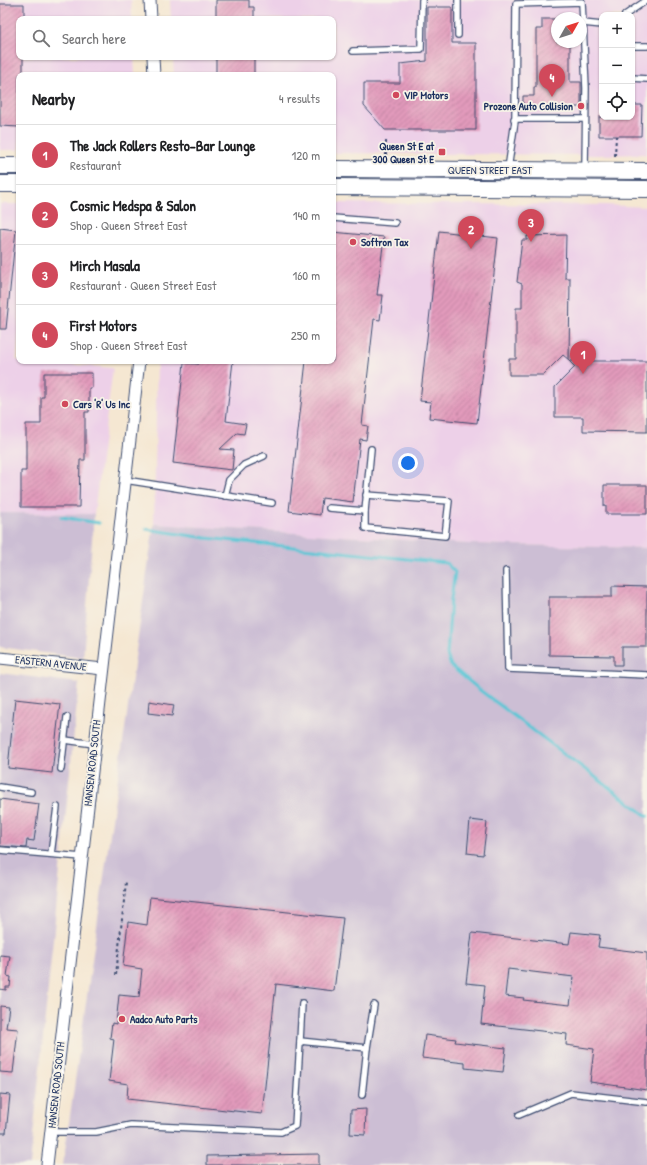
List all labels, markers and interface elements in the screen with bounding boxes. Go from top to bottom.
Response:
north arrow [551,12,587,48]
map controls [599,12,635,120]
button: + [599,12,635,48]
search box [16,16,336,60]
icon: search [30,27,52,49]
text: Search here [62,28,126,49]
button: − [599,48,635,84]
pin: 4 [539,64,565,97]
button: locate [599,84,635,120]
text: Nearby [32,87,75,110]
place label: VIP Motors [404,88,449,102]
text: 4 results [279,89,320,107]
marker: VIP Motors [391,90,401,100]
place label: Prozone Auto Collision [484,99,573,113]
marker: Prozone Auto Collision [576,101,586,111]
text: The Jack Rollers Resto-Bar Lounge [70,135,256,156]
place label: Queen St E at 300 Queen St E [373,139,435,166]
text: 1 [43,146,47,164]
text: 120 m [292,146,320,164]
marker: Queen St E at 300 Queen St E [437,147,447,157]
text: Restaurant [70,156,121,174]
street label: QUEEN STREET EAST [448,163,533,177]
text: Cosmic Medspa & Salon [70,195,196,216]
text: 2 [42,206,48,224]
text: 140 m [293,206,320,224]
pin: 3 [518,209,544,242]
text: Shop · Queen Street East [70,216,187,234]
pin: 2 [458,216,484,249]
place label: Softron Tax [361,235,409,249]
marker: Softron Tax [348,237,358,247]
text: Mirch Masala [70,255,140,276]
text: 3 [42,266,48,284]
text: 160 m [292,266,320,284]
text: Restaurant · Queen Street East [70,276,216,294]
text: First Motors [70,315,137,336]
text: 4 [43,326,47,344]
text: 250 m [291,326,320,344]
text: Shop · Queen Street East [70,336,187,354]
pin: 1 [570,341,596,374]
place label: Cars 'R' Us Inc [73,397,131,411]
marker: Cars 'R' Us Inc [60,399,70,409]
your location [398,453,418,473]
street label: EASTERN AVENUE [15,652,88,674]
street label: HANSEN ROAD SOUTH [81,719,103,807]
place label: Aadco Auto Parts [130,1012,198,1026]
marker: Aadco Auto Parts [117,1014,127,1024]
street label: HANSEN ROAD SOUTH [45,1041,67,1129]

